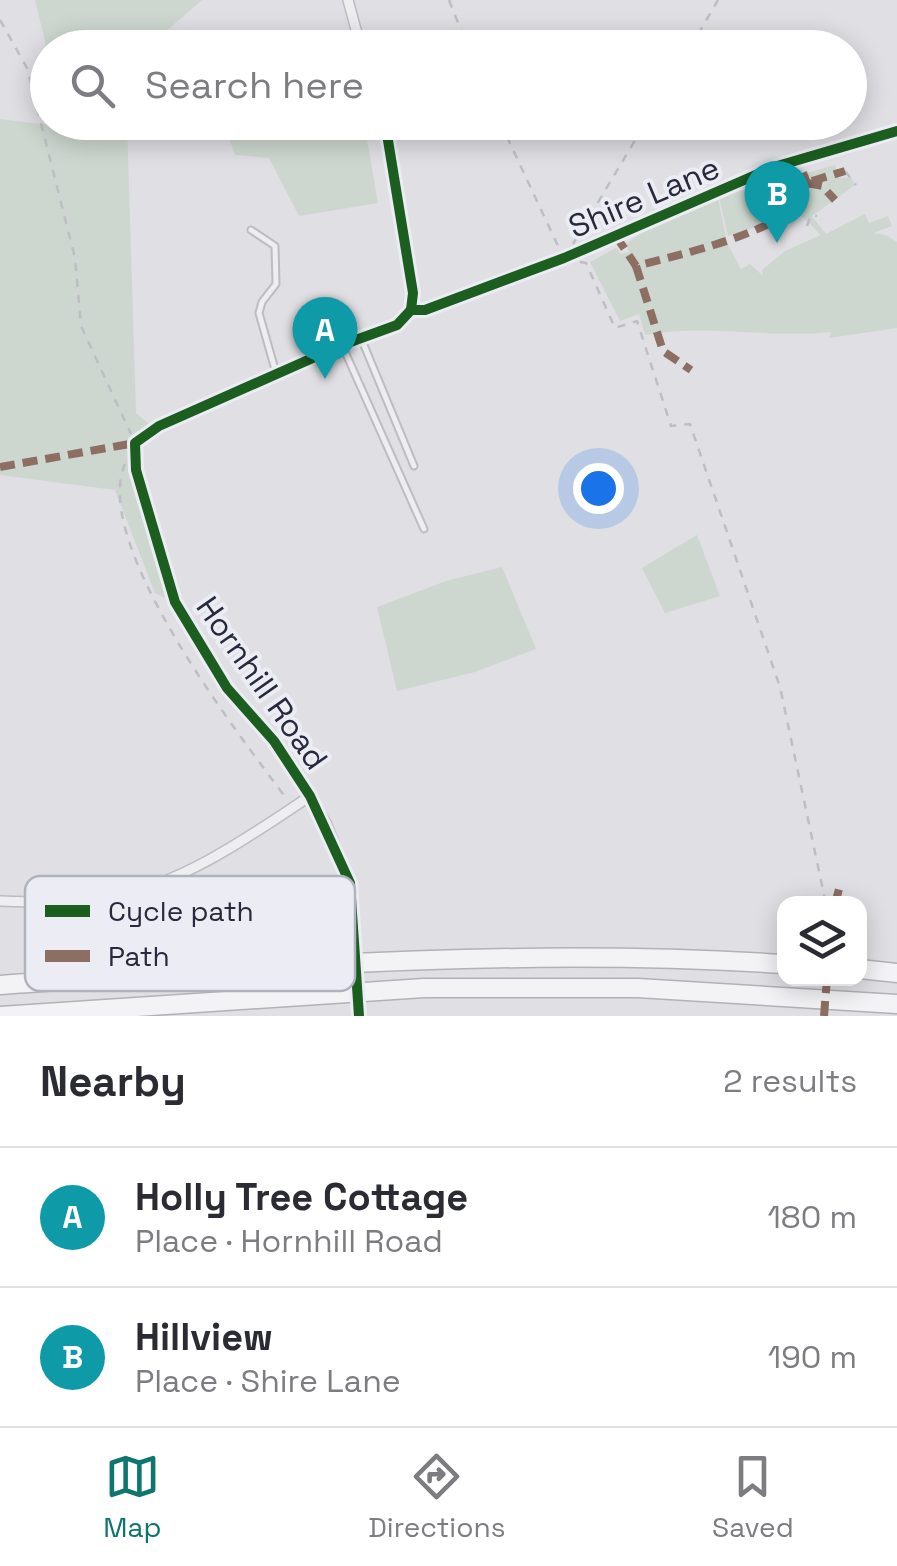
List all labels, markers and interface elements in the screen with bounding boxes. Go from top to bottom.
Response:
search box [30,30,867,140]
icon: search [65,58,120,113]
text: Search here [145,61,364,109]
street label: Shire Lane [562,147,726,247]
pin: B [744,160,810,243]
pin: A [292,296,358,379]
your location [573,463,624,514]
street label: Hornhill Road [188,589,336,777]
legend [25,876,355,991]
text: Cycle path [108,893,254,929]
map controls [777,896,867,986]
button: layers [777,896,867,986]
text: Path [108,938,170,974]
text: Nearby [40,1055,186,1108]
text: 2 results [723,1061,857,1101]
text: Holly Tree Cottage [135,1173,468,1221]
text: A [62,1197,83,1237]
text: 180 m [767,1197,857,1237]
text: Place · Hornhill Road [135,1221,443,1261]
text: Hillview [135,1313,273,1361]
text: B [62,1337,83,1377]
text: 190 m [768,1337,857,1377]
text: Place · Shire Lane [135,1361,401,1401]
tab: Map [103,1449,162,1545]
tab: Directions [368,1449,505,1545]
tab: Saved [712,1449,794,1545]

